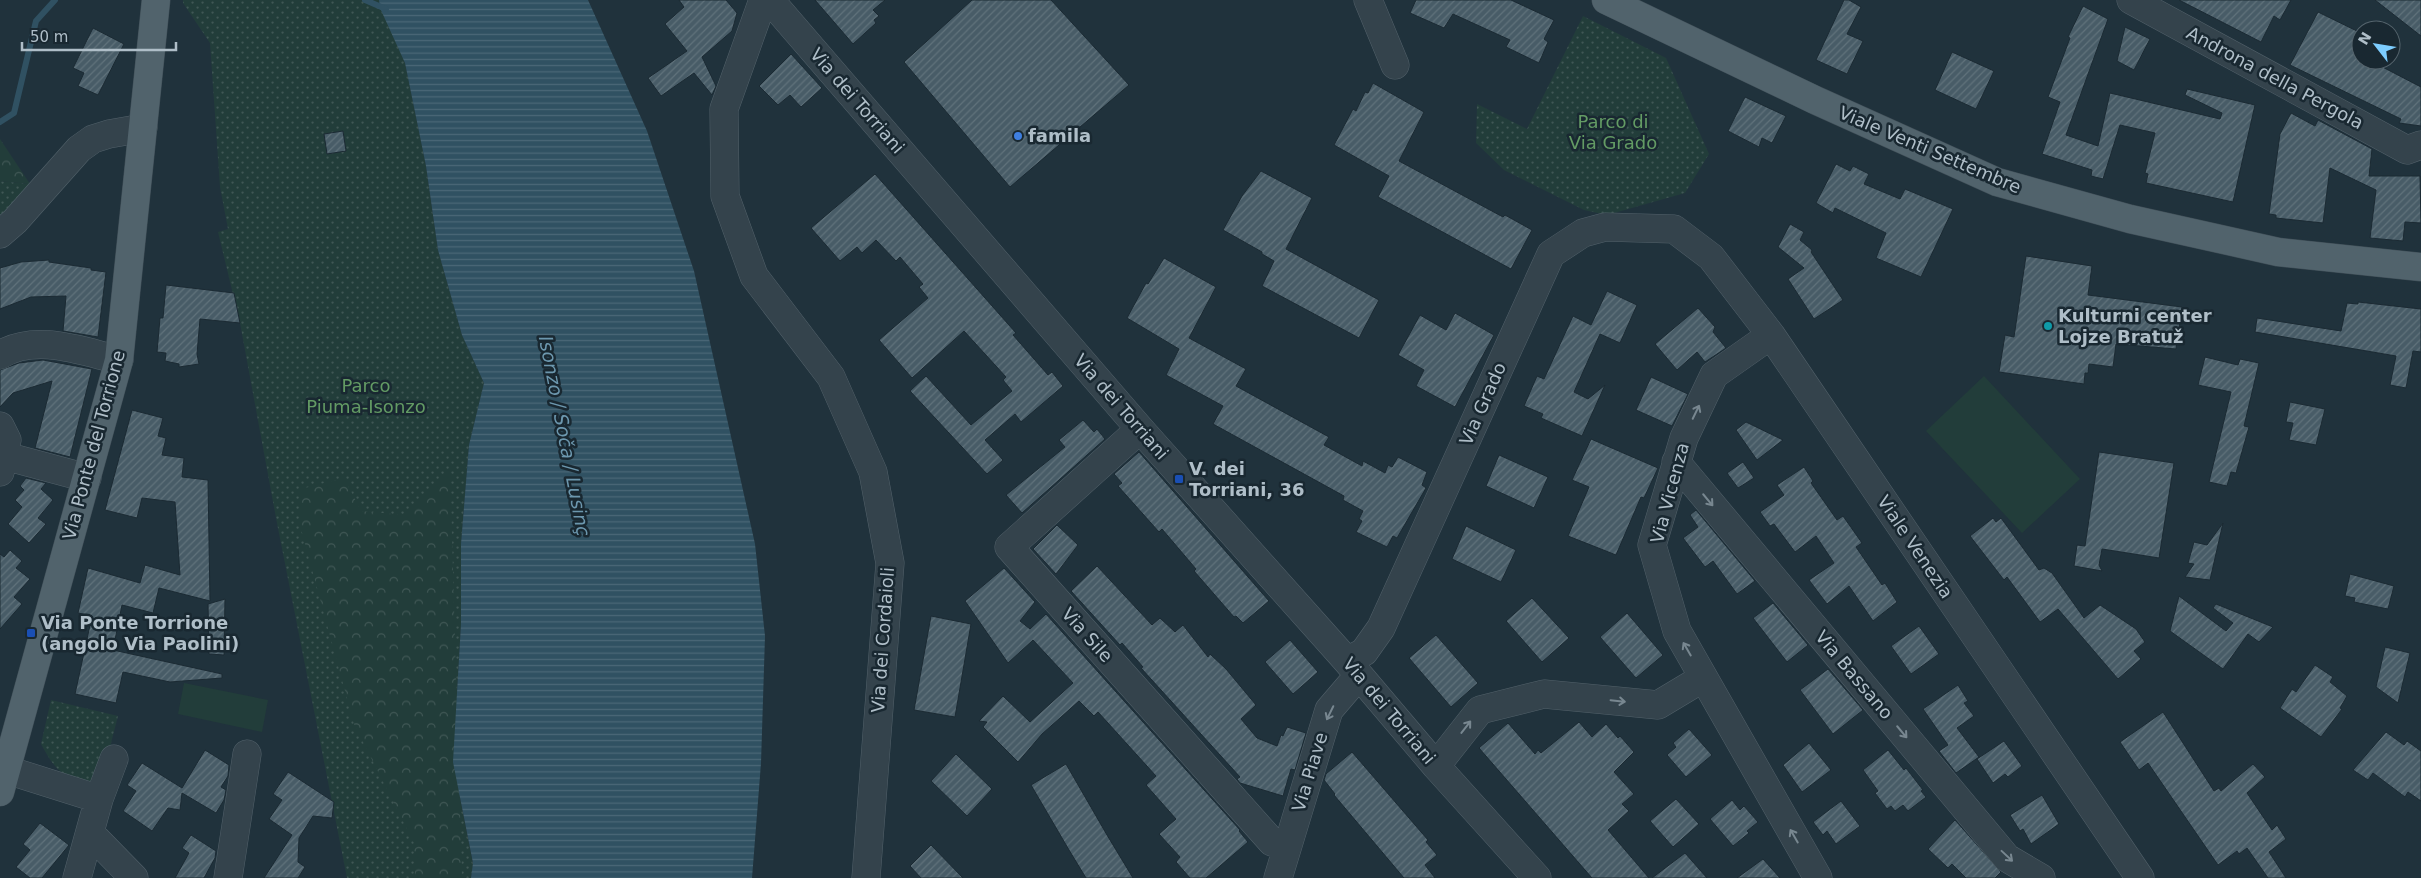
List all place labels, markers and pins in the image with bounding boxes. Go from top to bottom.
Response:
place label: famila [1028,125,1091,146]
marker: famila [1012,130,1024,142]
place label: Kulturni center Lojze Bratuž [2058,305,2212,347]
marker: Kulturni center Lojze Bratuž [2042,320,2054,332]
place label: V. dei Torriani, 36 [1189,458,1304,500]
marker: V. dei Torriani, 36 [1173,473,1185,485]
place label: Via Ponte Torrione (angolo Via Paolini) [41,612,239,654]
marker: Via Ponte Torrione (angolo Via Paolini) [25,627,37,639]

